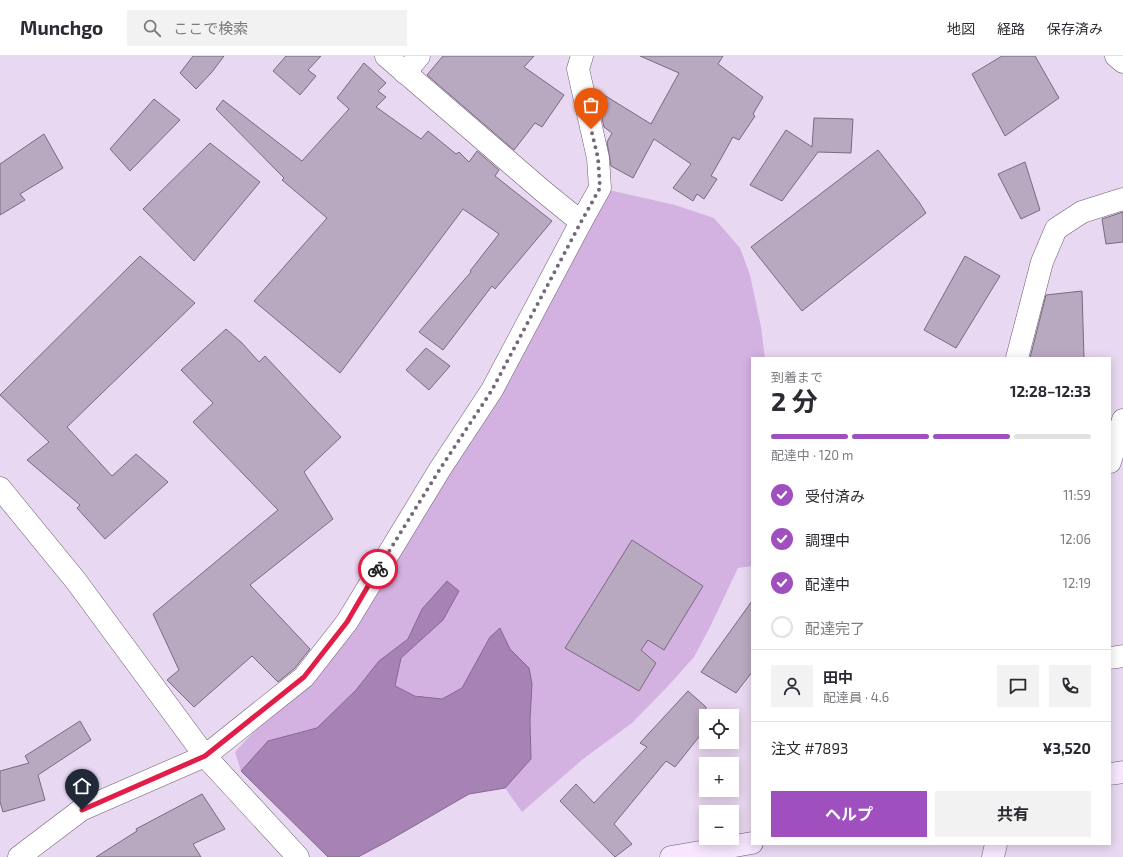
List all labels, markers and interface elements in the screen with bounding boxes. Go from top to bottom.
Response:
search box [127,10,407,46]
text: Munchgo [20,16,103,39]
icon: search [141,17,163,39]
text: ここで検索 [173,19,248,37]
text: 地図 [947,20,975,37]
text: 経路 [997,20,1025,37]
text: 保存済み [1047,20,1103,37]
pin [574,88,608,129]
icon: bag [580,94,602,116]
text: 到着まで [771,369,823,385]
text: 12:28–12:33 [1010,382,1091,400]
text: 2 分 [771,385,818,416]
text: 配達中 · 120 m [771,447,853,463]
icon: check [771,484,793,506]
text: 受付済み [805,487,865,505]
text: 11:59 [1063,487,1091,503]
icon: check [771,528,793,550]
text: 調理中 [805,531,850,549]
text: 12:06 [1060,531,1091,547]
courier [358,549,398,589]
icon: bike [367,558,389,580]
icon: check [771,572,793,594]
text: 配達中 [805,575,850,593]
text: 12:19 [1063,575,1091,591]
text: 配達完了 [805,619,865,637]
button: person [771,665,813,707]
button: chat [997,665,1039,707]
button: phone [1049,665,1091,707]
text: 田中 [823,668,853,686]
text: 配達員 · 4.6 [823,689,889,705]
map controls [699,709,739,845]
button: locate [699,709,739,749]
text: 注文 #7893 [771,739,848,757]
text: ¥3,520 [1042,739,1091,757]
button: + [699,757,739,797]
pin [65,769,99,810]
icon: home [71,775,93,797]
button: ヘルプ [771,791,927,837]
button: 共有 [935,791,1091,837]
button: − [699,805,739,845]

